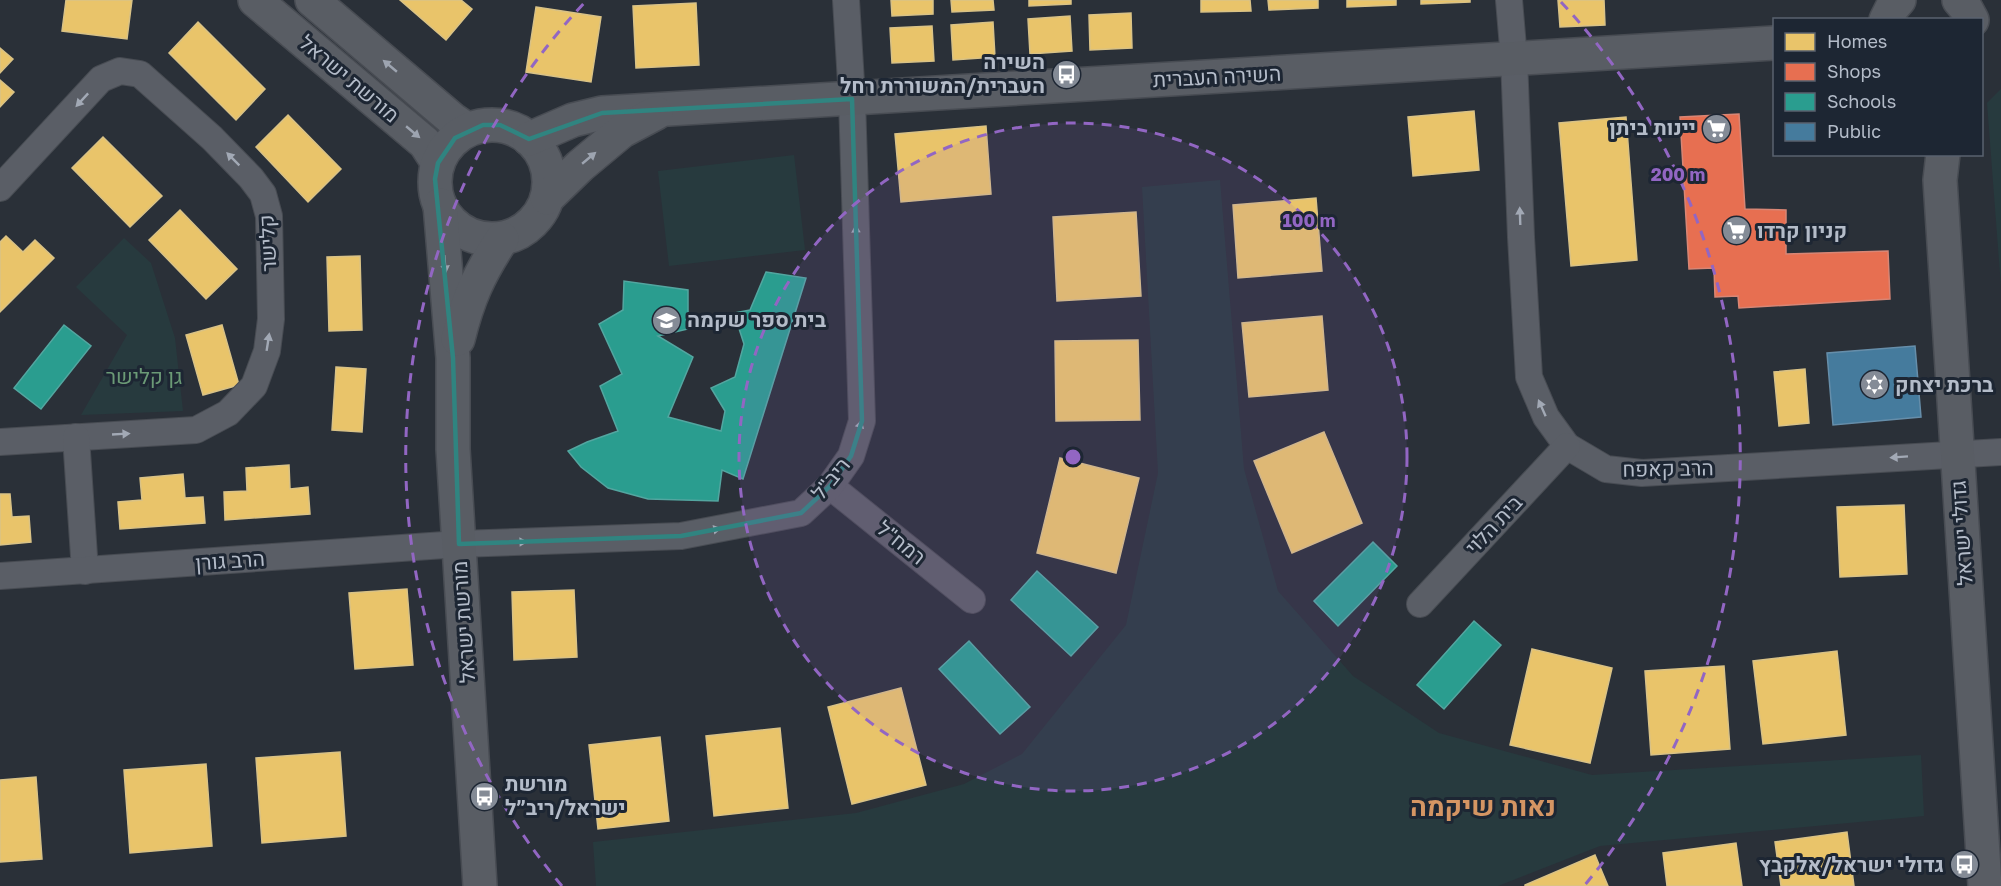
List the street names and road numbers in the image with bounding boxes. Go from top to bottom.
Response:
street label: מורשת ישראל [294,29,405,128]
street label: השירה העברית [1152,60,1282,92]
street label: קלישר [253,214,281,272]
street label: ריב"ל [805,452,855,505]
street label: הרב קאפח [1622,454,1714,482]
street label: גדולי ישראל [1944,480,1978,586]
street label: בית הלוי [1459,489,1527,559]
street label: רמח"ל [872,515,931,570]
street label: הרב גורן [194,545,266,575]
street label: מורשת ישראל [446,560,480,684]

